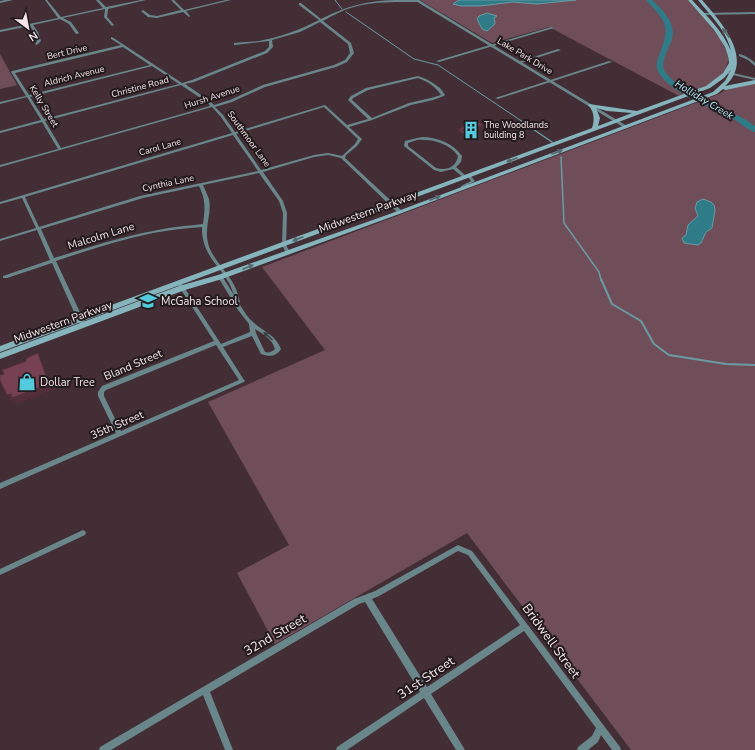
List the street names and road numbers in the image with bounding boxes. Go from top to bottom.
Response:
street label: Lake Park Drive [495,35,555,77]
street label: Bert Drive [46,41,89,62]
street label: Aldrich Avenue [42,63,106,89]
street label: Christine Road [110,74,170,100]
street label: Hursh Avenue [183,82,241,112]
street label: Kelly Street [27,83,62,130]
street label: Southmoor Lane [225,109,274,170]
street label: Carol Lane [137,135,183,159]
street label: Cynthia Lane [141,172,195,194]
street label: Midwestern Parkway [317,187,420,237]
street label: Malcolm Lane [66,219,136,253]
street label: Midwestern Parkway [12,297,115,347]
street label: Bland Street [102,346,165,384]
street label: 35th Street [88,407,146,443]
street label: Bridwell Street [518,600,584,682]
street label: 32nd Street [240,610,310,660]
street label: 31st Street [394,652,458,704]

